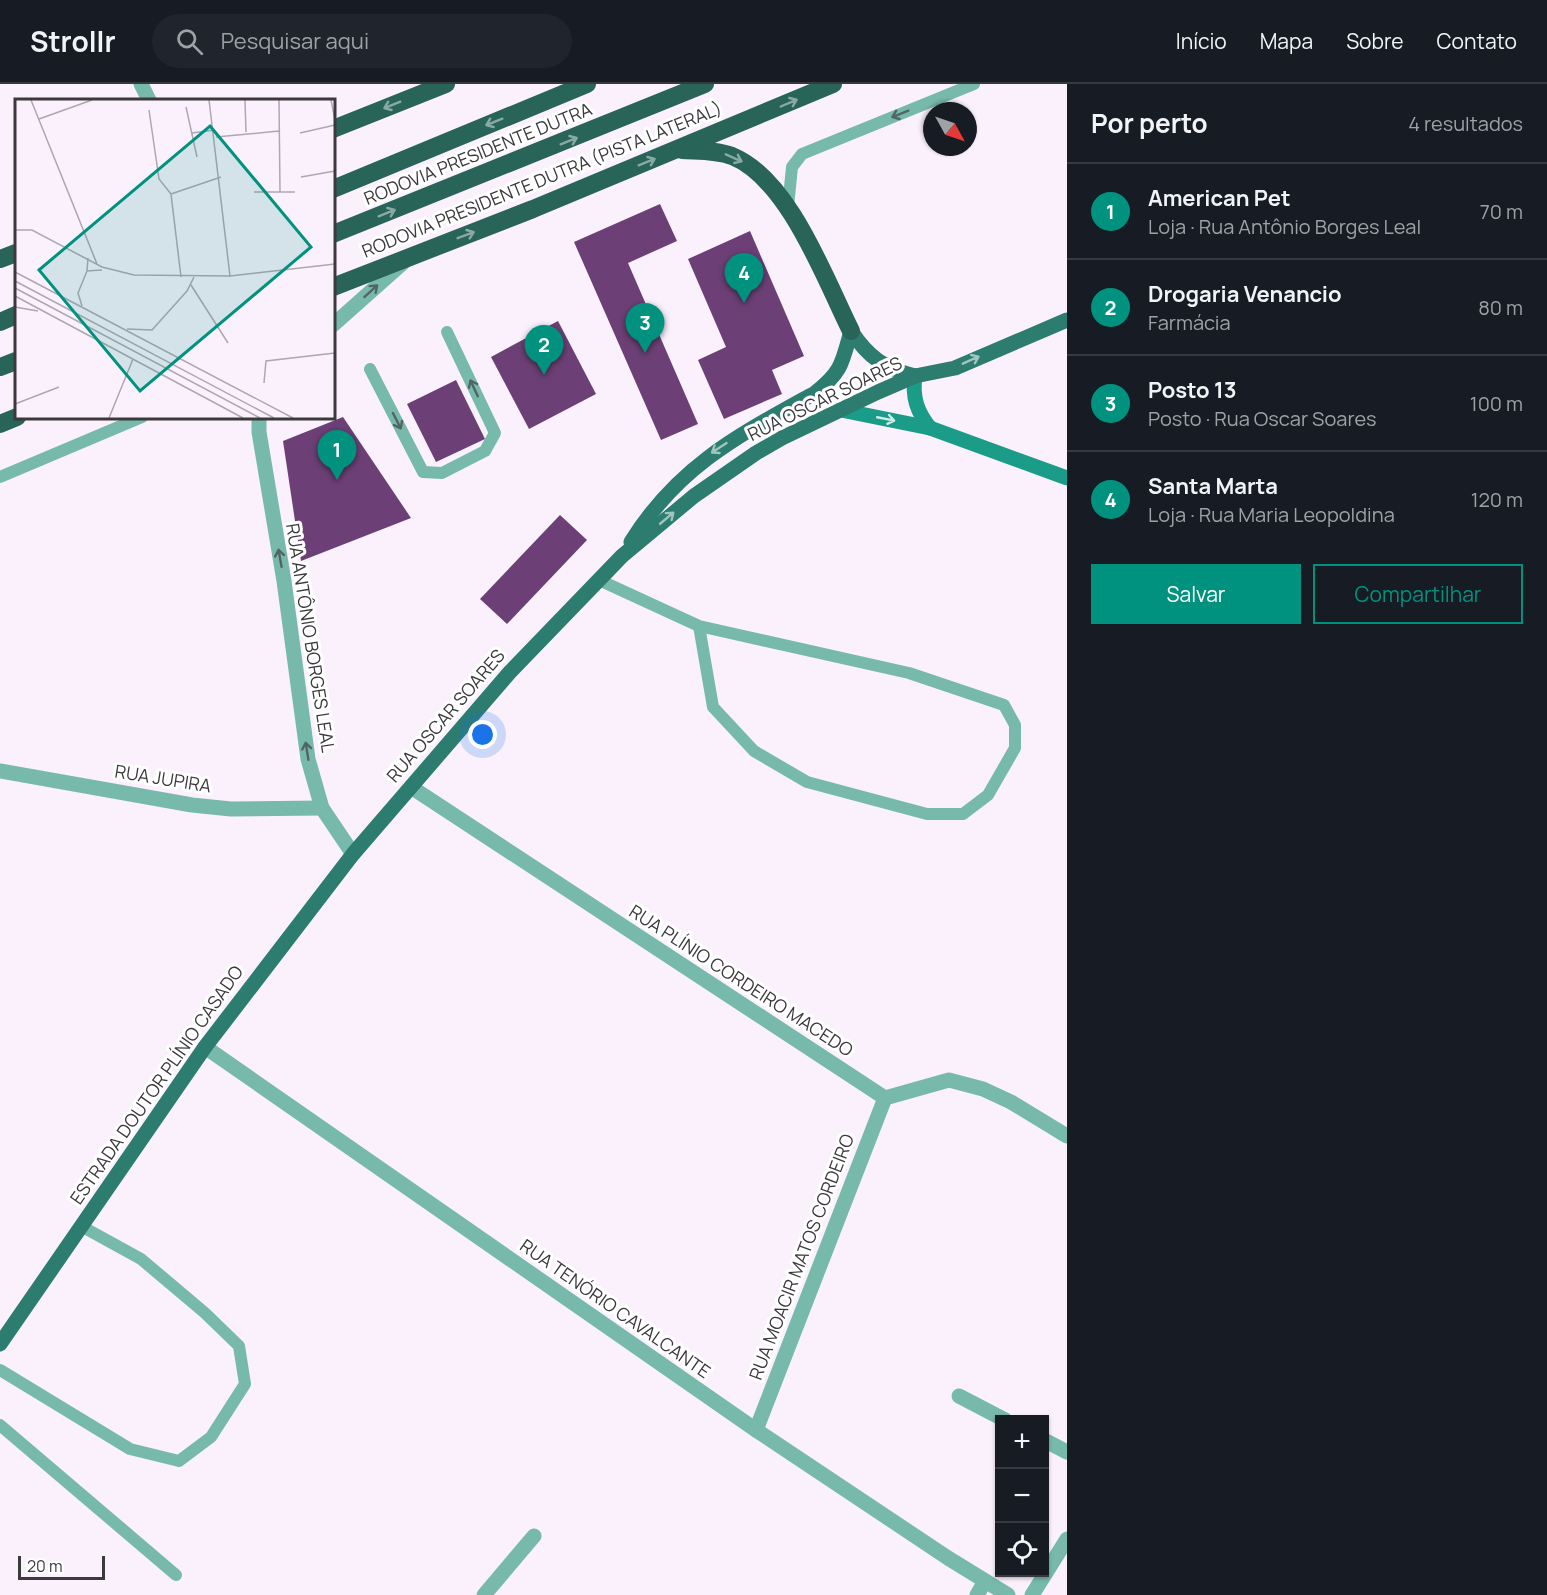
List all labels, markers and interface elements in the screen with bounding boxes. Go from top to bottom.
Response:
search box [152,14,572,68]
text: Strollr [30,22,116,60]
icon: search [173,25,206,58]
text: Pesquisar aqui [221,26,369,56]
text: Início [1176,27,1227,55]
text: Mapa [1260,27,1313,55]
text: Sobre [1346,27,1404,55]
text: Contato [1437,27,1517,55]
street label: RODOVIA PRESIDENTE DUTRA (PISTA LATERAL) [358,96,725,263]
street label: RODOVIA PRESIDENTE DUTRA [360,96,596,210]
one-way arrow [779,97,798,108]
inset map [15,99,334,418]
one-way arrow [383,101,401,112]
north arrow [923,102,977,156]
text: Por perto [1091,105,1208,141]
one-way arrow [891,109,910,120]
text: 4 resultados [1408,110,1523,137]
one-way arrow [485,117,503,128]
one-way arrow [559,135,577,146]
one-way arrow [725,153,743,164]
one-way arrow [637,156,655,167]
text: American Pet [1148,183,1290,213]
text: 1 [1106,198,1115,225]
text: 70 m [1480,198,1523,225]
one-way arrow [378,207,396,218]
text: Loja · Rua Antônio Borges Leal [1148,213,1421,240]
one-way arrow [456,229,474,240]
pin: 4 [724,254,764,303]
text: Drogaria Venancio [1148,279,1342,309]
one-way arrow [363,284,378,298]
text: 2 [1105,294,1116,321]
text: 80 m [1478,294,1523,321]
pin: 3 [626,304,664,353]
text: Farmácia [1148,309,1231,336]
pin: 2 [524,326,564,375]
street label: RUA OSCAR SOARES [743,350,906,446]
one-way arrow [961,354,979,366]
text: Posto 13 [1148,375,1236,405]
one-way arrow [468,380,480,398]
text: 3 [1105,390,1116,417]
text: 100 m [1470,390,1523,417]
text: Posto · Rua Oscar Soares [1148,405,1377,432]
one-way arrow [391,412,403,429]
one-way arrow [875,414,895,425]
pin: 1 [318,430,356,480]
one-way arrow [711,442,728,455]
text: Santa Marta [1148,471,1278,501]
text: 4 [1104,486,1117,513]
text: 120 m [1471,486,1523,513]
text: Loja · Rua Maria Leopoldina [1148,501,1395,528]
one-way arrow [659,511,674,525]
street label: RUA ANTÔNIO BORGES LEAL [281,522,341,754]
one-way arrow [274,549,285,569]
button: Salvar [1091,564,1301,624]
button: Compartilhar [1313,564,1523,624]
street label: RUA OSCAR SOARES [381,644,510,787]
your location [468,720,497,749]
one-way arrow [302,742,313,762]
street label: RUA JUPIRA [113,759,214,798]
street label: RUA PLÍNIO CORDEIRO MACEDO [625,899,858,1062]
street label: ESTRADA DOUTOR PLÍNIO CASADO [64,960,248,1209]
street label: RUA MOACIR MATOS CORDEIRO [743,1130,859,1383]
street label: RUA TENÓRIO CAVALCANTE [516,1233,715,1383]
map controls [995,1415,1049,1577]
button: + [995,1415,1049,1469]
button: − [995,1469,1049,1523]
button: locate [995,1523,1049,1577]
scale bar [18,1553,105,1580]
text: 20 m [27,1555,63,1577]

